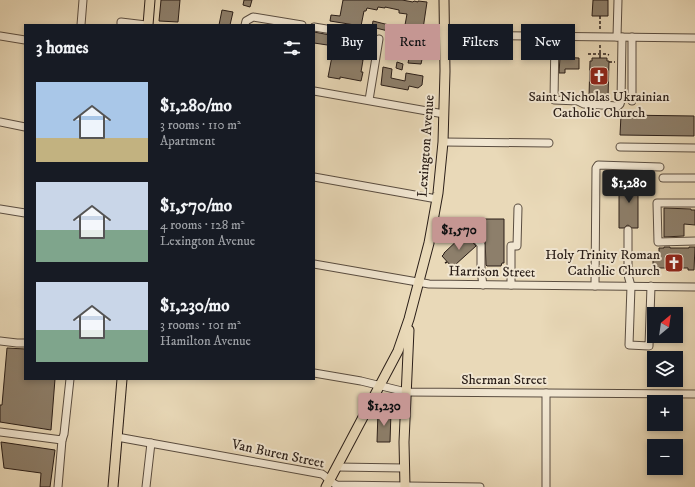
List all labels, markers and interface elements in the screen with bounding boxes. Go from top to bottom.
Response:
chip: Buy [327,24,377,60]
chip: Rent [385,24,440,60]
chip: Filters [448,24,513,60]
chip: New [521,24,575,60]
text: 3 homes [36,37,89,59]
icon: filters [281,37,303,59]
church icon: Saint Nicholas Ukrainian Catholic Church [588,65,610,87]
place label: Saint Nicholas Ukrainian Catholic Church [529,88,670,122]
street label: Lexington Avenue [413,94,439,198]
text: $1,280/mo [160,95,232,117]
icon: home [68,98,116,146]
text: 3 rooms · 110 m² [160,117,241,133]
text: Apartment [160,133,215,149]
pin: $1,280 [596,170,662,204]
text: $1,280 [611,175,647,191]
text: $1,570/mo [160,195,232,217]
icon: home [68,198,116,246]
text: 4 rooms · 128 m² [160,217,245,233]
pin: $1,570 [426,217,492,251]
text: $1,570 [441,222,477,238]
text: Lexington Avenue [160,233,255,249]
place label: Holy Trinity Roman Catholic Church [545,246,661,280]
church icon: Holy Trinity Roman Catholic Church [663,252,685,274]
street label: Harrison Street [449,262,536,282]
text: $1,230/mo [160,295,230,317]
icon: home [68,298,116,346]
north arrow [647,307,683,343]
map controls [647,307,683,475]
text: 3 rooms · 101 m² [160,317,241,333]
text: Hamilton Avenue [160,333,251,349]
button: layers [647,351,683,387]
street label: Sherman Street [461,371,547,389]
pin: $1,230 [351,393,417,427]
button: + [647,395,683,431]
text: $1,230 [367,398,401,414]
street label: Van Buren Street [229,435,326,473]
button: − [647,439,683,475]

